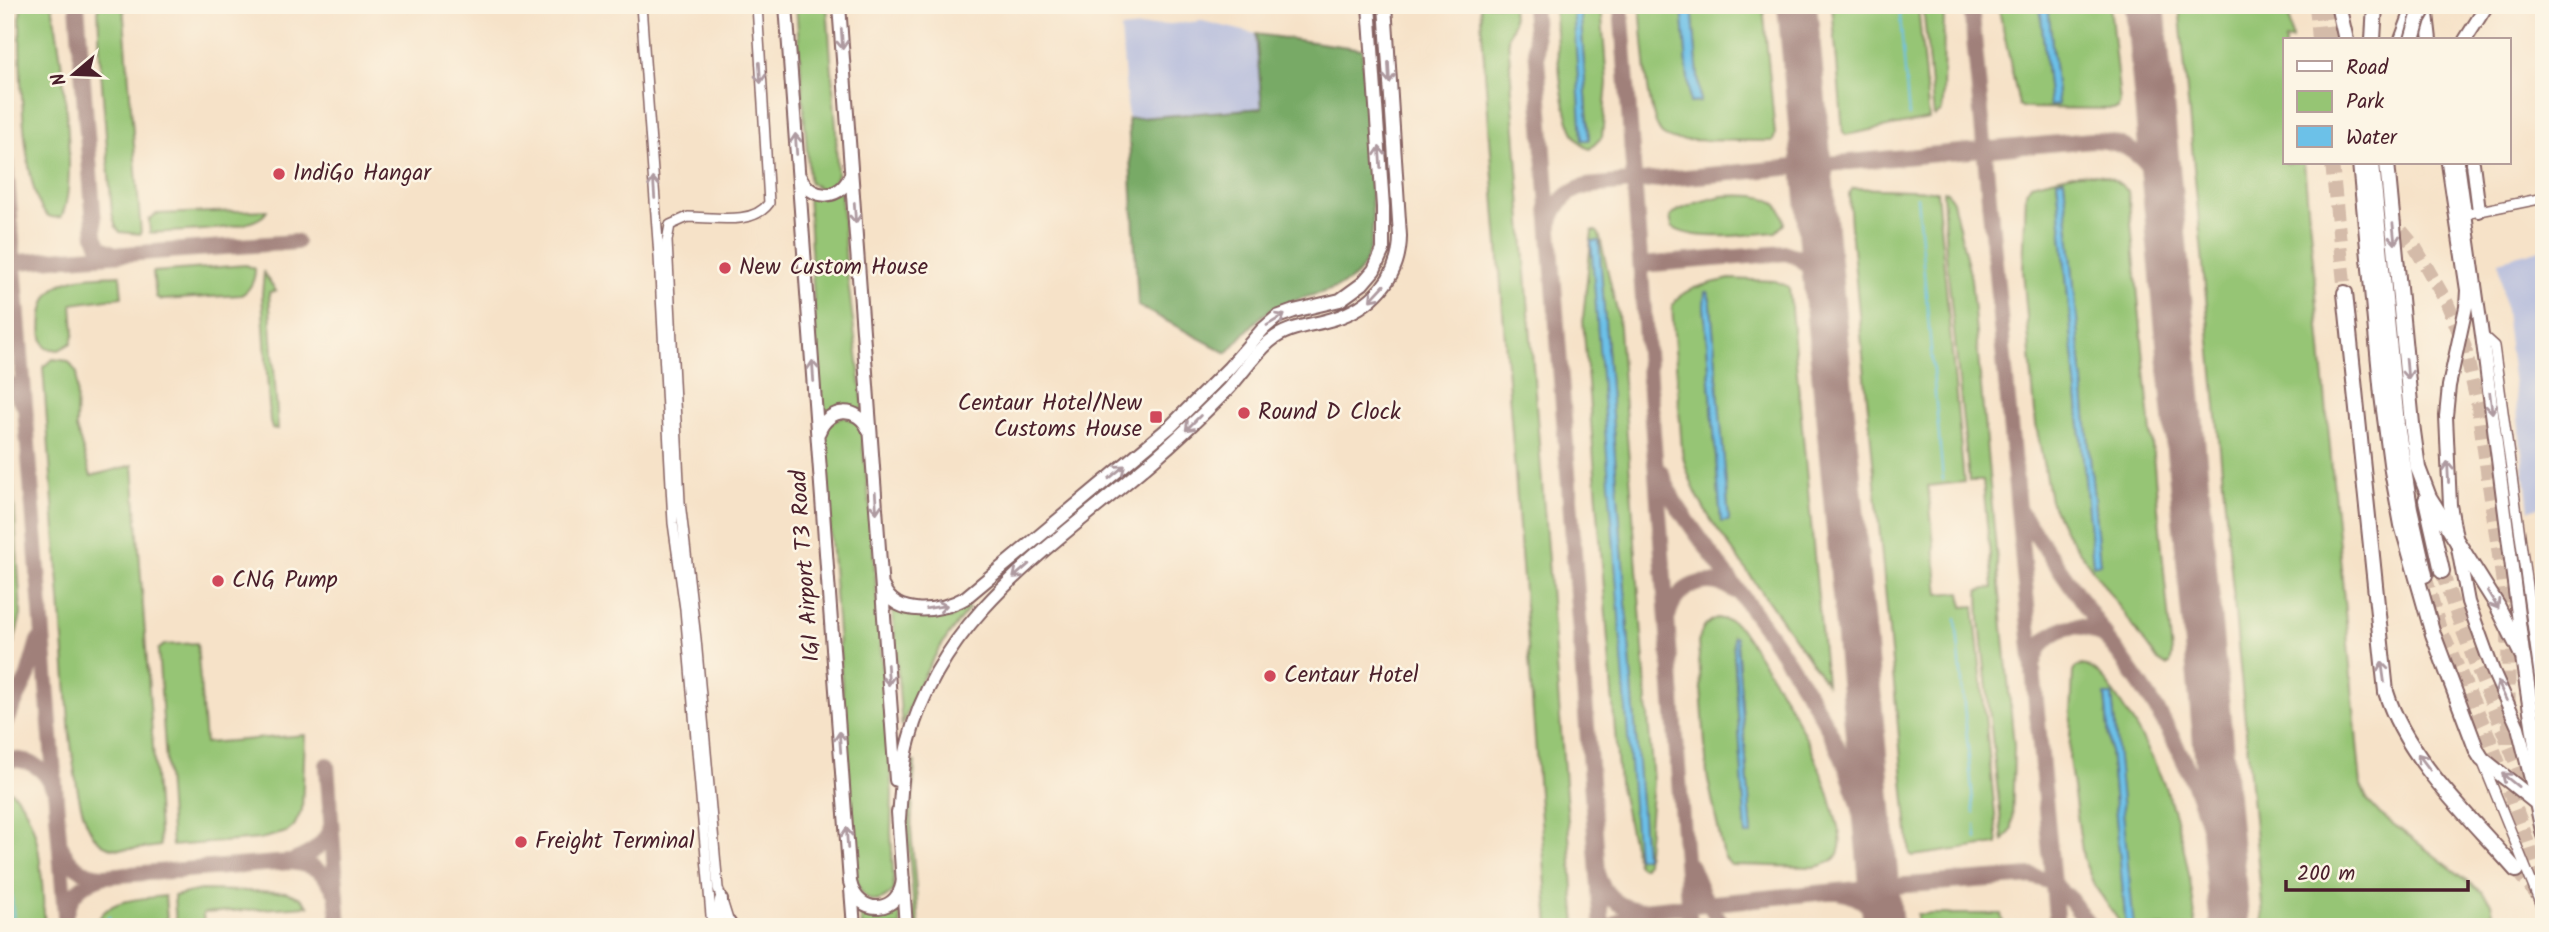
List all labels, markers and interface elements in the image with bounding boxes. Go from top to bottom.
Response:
one-way arrow [835,27,848,50]
north arrow [38,38,108,108]
legend [2283,38,2510,164]
text: Road [2346,52,2389,85]
one-way arrow [754,62,767,84]
one-way arrow [1383,62,1396,85]
text: N [44,68,76,89]
text: Park [2346,86,2384,119]
text: Water [2346,122,2398,155]
one-way arrow [790,133,803,156]
one-way arrow [1373,146,1386,169]
place label: IndiGo Hangar [293,156,432,192]
marker: IndiGo Hangar [271,166,287,182]
one-way arrow [647,177,660,200]
one-way arrow [848,202,861,225]
one-way arrow [2388,223,2401,245]
place label: New Custom House [739,250,928,286]
marker: New Custom House [717,260,733,276]
one-way arrow [1368,284,1385,301]
one-way arrow [1266,313,1286,327]
one-way arrow [2401,357,2414,380]
one-way arrow [806,361,819,383]
place label: Centaur Hotel/New Customs House [958,386,1143,448]
one-way arrow [2484,391,2497,413]
place label: Round D Clock [1258,395,1401,431]
marker: Round D Clock [1236,405,1252,421]
marker: Centaur Hotel/New Customs House [1148,409,1164,425]
one-way arrow [1185,414,1202,431]
one-way arrow [2441,461,2454,484]
one-way arrow [1108,464,1126,480]
street label: IGI Airport T3 Road [781,468,831,663]
one-way arrow [870,492,883,514]
place label: CNG Pump [232,563,337,599]
one-way arrow [1012,563,1030,579]
marker: CNG Pump [210,573,226,589]
one-way arrow [2486,590,2501,609]
one-way arrow [925,600,947,613]
place label: Centaur Hotel [1284,658,1419,694]
one-way arrow [2377,661,2390,684]
one-way arrow [882,663,895,686]
marker: Centaur Hotel [1262,668,1278,684]
one-way arrow [2494,681,2508,702]
one-way arrow [834,731,847,754]
one-way arrow [2416,754,2431,772]
one-way arrow [2502,773,2520,788]
place label: Freight Terminal [535,824,695,860]
one-way arrow [841,827,854,850]
marker: Freight Terminal [513,834,529,850]
scale bar [2286,848,2468,892]
text: 200 m [2297,858,2355,891]

